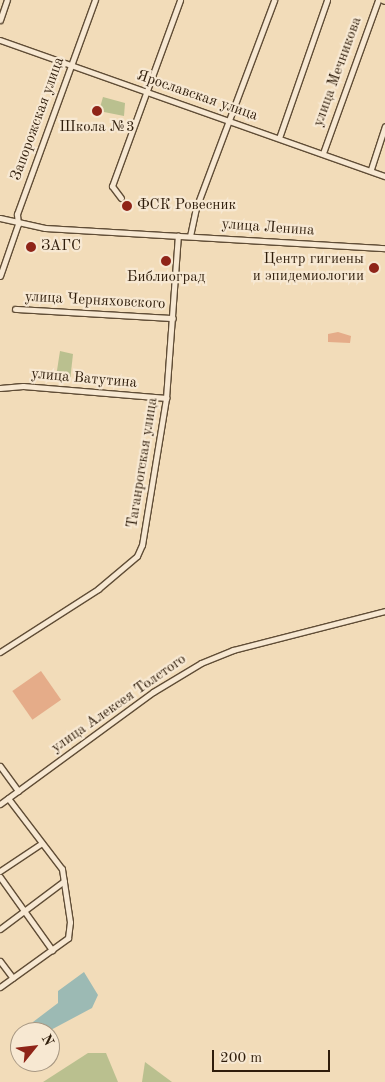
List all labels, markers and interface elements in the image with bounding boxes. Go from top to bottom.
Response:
street label: улица Мечникова [310,15,366,129]
street label: Запорожская улица [7,55,69,183]
street label: Ярославская улица [134,67,260,125]
marker: Школа №3 [91,105,103,117]
place label: Школа №3 [59,119,135,137]
place label: ФСК Ровесник [137,197,236,215]
marker: ФСК Ровесник [121,200,133,212]
street label: улица Ленина [221,216,315,240]
place label: ЗАГС [41,238,81,256]
marker: ЗАГС [25,241,37,253]
place label: Центр гигиены и эпидемиологии [253,250,364,285]
marker: Библиоград [160,255,172,267]
marker: Центр гигиены и эпидемиологии [368,262,380,274]
place label: Библиоград [127,269,205,287]
street label: улица Черняховского [24,288,166,314]
street label: улица Ватутина [30,365,138,393]
street label: Таганрогская улица [124,396,162,530]
street label: улица Алексея Толстого [48,651,190,757]
north arrow [10,1022,60,1072]
text: N [39,1032,56,1048]
scale bar [215,1040,332,1072]
text: 200 m [220,1051,262,1066]

